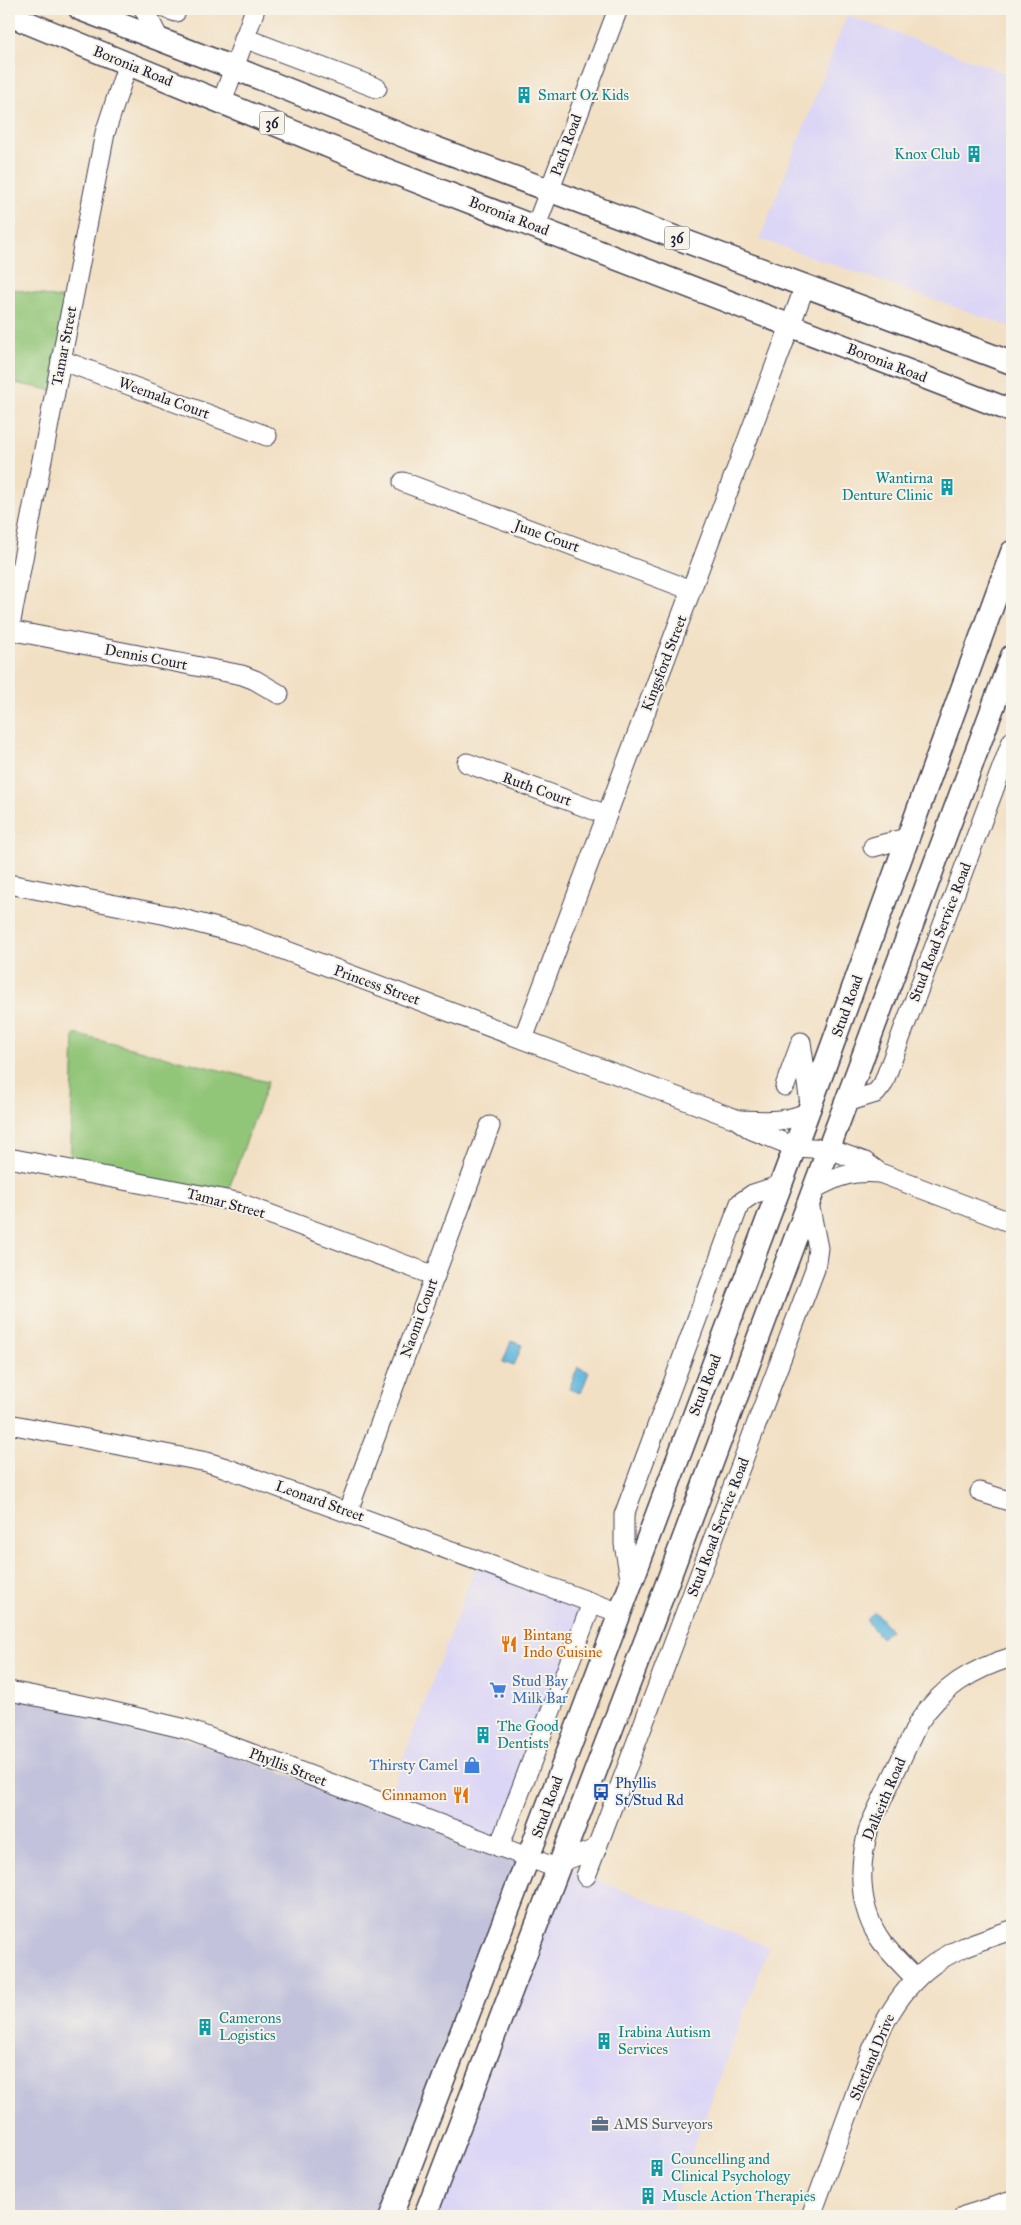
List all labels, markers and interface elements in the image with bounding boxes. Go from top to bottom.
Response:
street label: Boronia Road [90,42,176,90]
building icon: Smart Oz Kids [514,85,534,105]
place label: Smart Oz Kids [538,86,629,104]
street label: Pach Road [547,111,586,178]
road number: 36 [260,112,284,134]
building icon: Knox Club [964,144,984,164]
place label: Knox Club [894,145,960,163]
street label: Boronia Road [466,192,552,240]
road number: 36 [664,227,690,250]
street label: Tamar Street [47,304,81,387]
street label: Boronia Road [844,339,930,387]
street label: Weemala Court [116,373,213,423]
place label: Wantirna Denture Clinic [842,469,934,504]
building icon: Wantirna Denture Clinic [937,477,957,497]
street label: June Court [510,515,583,557]
street label: Kingsford Street [637,612,691,714]
street label: Dennis Court [103,640,190,674]
street label: Ruth Court [500,768,575,810]
street label: Stud Road Service Road [905,859,975,1004]
street label: Princess Street [331,961,423,1009]
street label: Stud Road [827,972,867,1039]
street label: Tamar Street [185,1184,268,1222]
street label: Naomi Court [396,1275,442,1360]
street label: Stud Road [685,1351,725,1418]
street label: Stud Road Service Road [683,1454,753,1599]
street label: Leonard Street [273,1477,367,1526]
place label: Bintang Indo Cuisine [523,1626,602,1661]
restaurant icon: Bintang Indo Cuisine [499,1634,519,1654]
place label: Stud Bay Milk Bar [512,1672,569,1707]
supermarket icon: Stud Bay Milk Bar [488,1680,508,1700]
place label: The Good Dentists [497,1717,559,1752]
building icon: The Good Dentists [473,1725,493,1745]
street label: Phyllis Street [247,1744,330,1790]
street label: Dalkeith Road [858,1754,910,1843]
shop icon: Thirsty Camel [462,1755,482,1775]
place label: Thirsty Camel [369,1756,459,1774]
street label: Stud Road [527,1773,567,1840]
place label: Phyllis St/Stud Rd [615,1774,684,1809]
bus stop icon: Phyllis St/Stud Rd [591,1782,611,1802]
restaurant icon: Cinnamon [451,1785,471,1805]
place label: Cinnamon [382,1786,447,1804]
place label: Camerons Logistics [219,2009,281,2044]
street label: Shetland Drive [846,2011,898,2103]
building icon: Camerons Logistics [195,2017,215,2037]
place label: Irabina Autism Services [618,2023,711,2058]
building icon: Irabina Autism Services [594,2031,614,2051]
office icon: AMS Surveyors [590,2114,610,2134]
place label: AMS Surveyors [613,2115,713,2133]
place label: Councelling and Clinical Psychology [671,2150,791,2185]
building icon: Councelling and Clinical Psychology [647,2158,667,2178]
building icon: Muscle Action Therapies [638,2186,658,2206]
place label: Muscle Action Therapies [662,2187,815,2205]

